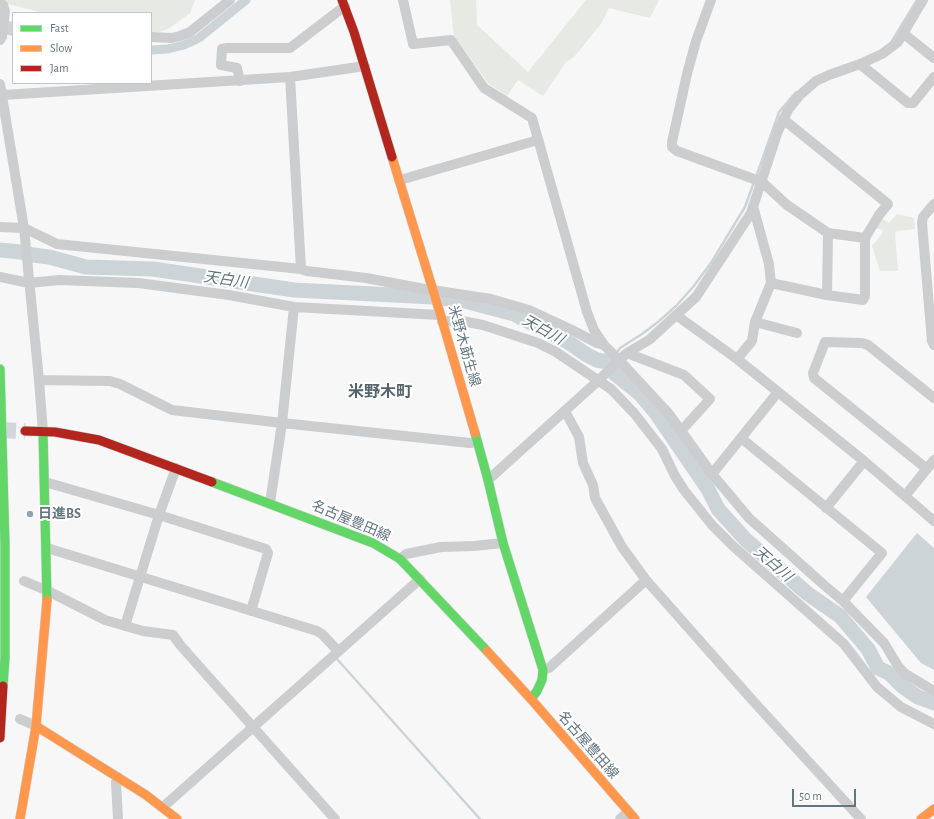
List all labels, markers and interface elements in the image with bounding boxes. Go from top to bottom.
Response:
legend [12,12,152,84]
text: Fast [50,22,69,34]
text: Slow [50,42,72,54]
text: Jam [50,62,69,74]
water label: 天白川 [202,268,250,292]
street label: 米野木莇生線 [444,303,484,389]
water label: 天白川 [519,311,567,349]
district label: 米野木町 [348,382,412,402]
street label: 名古屋豊田線 [309,497,393,545]
place label: 日進BS [38,506,81,522]
marker: 日進BS [25,509,35,519]
water label: 天白川 [750,542,796,586]
street label: 名古屋豊田線 [554,708,622,782]
scale bar [794,781,858,807]
text: 50 m [799,790,822,802]

